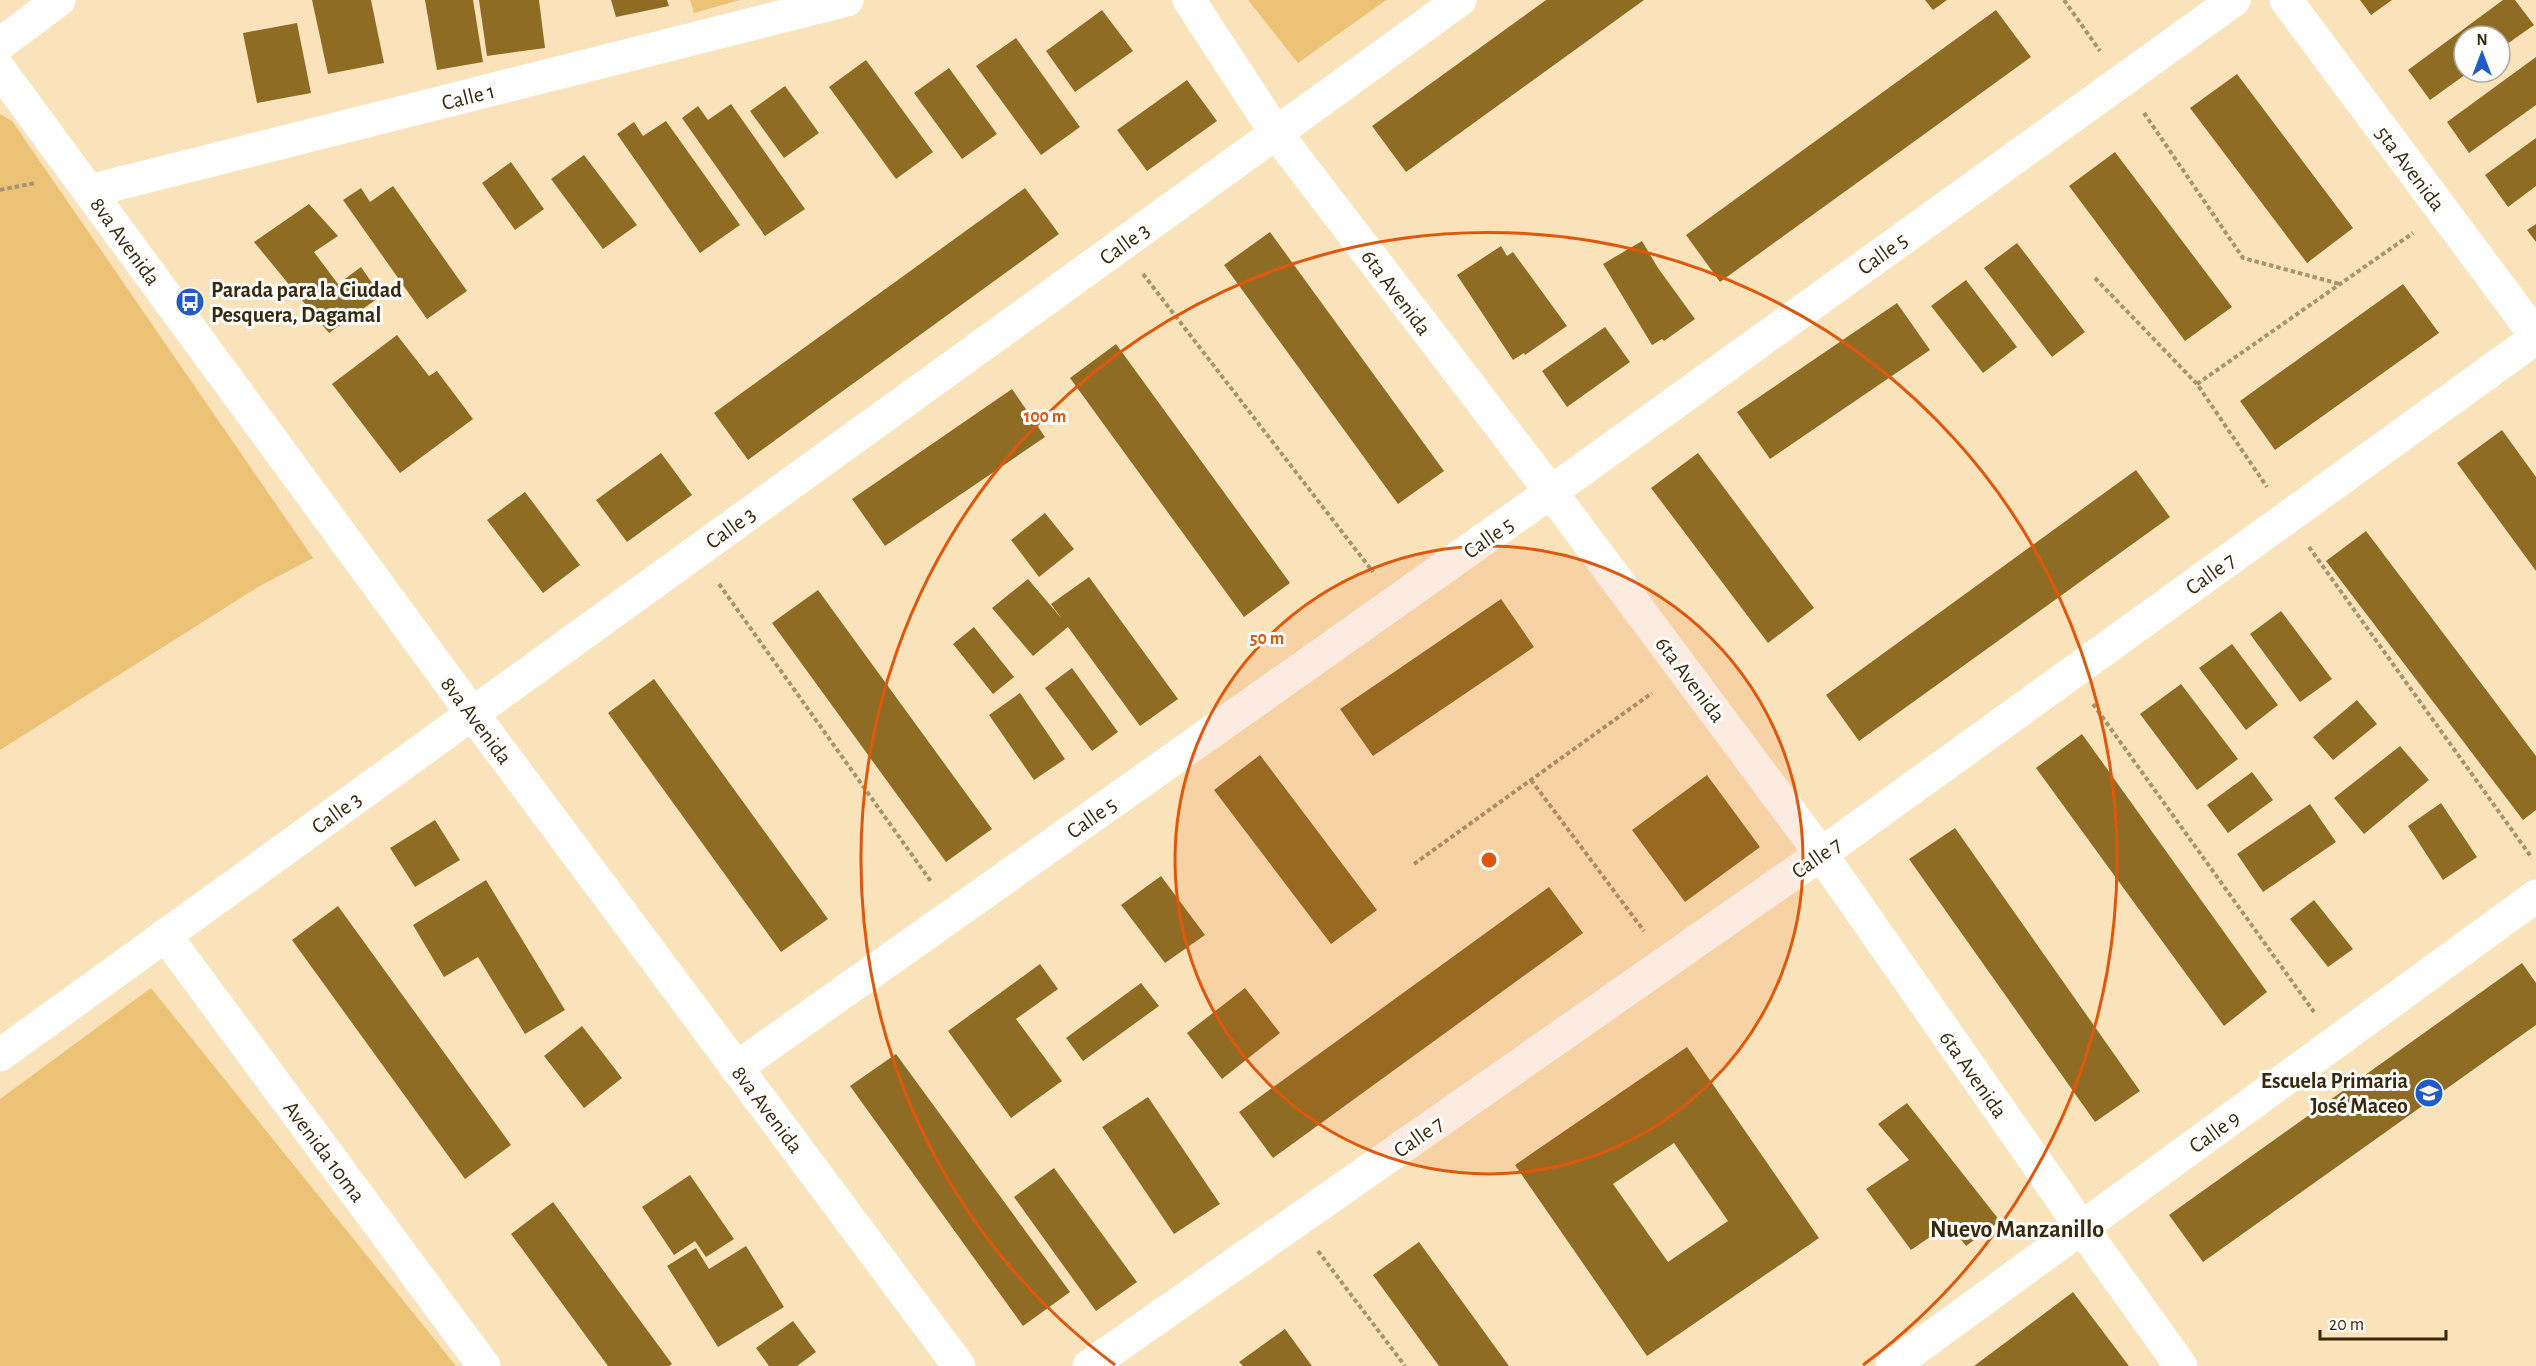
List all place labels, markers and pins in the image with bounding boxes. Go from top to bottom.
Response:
place label: Parada para la Ciudad Pesquera, Dagamal [211,279,402,326]
bus stop icon: Parada para la Ciudad Pesquera, Dagamal [174,286,206,318]
centre of rings [1479,850,1499,870]
place label: Escuela Primaria José Maceo [2261,1070,2408,1117]
school or university icon: Escuela Primaria José Maceo [2413,1077,2445,1109]

